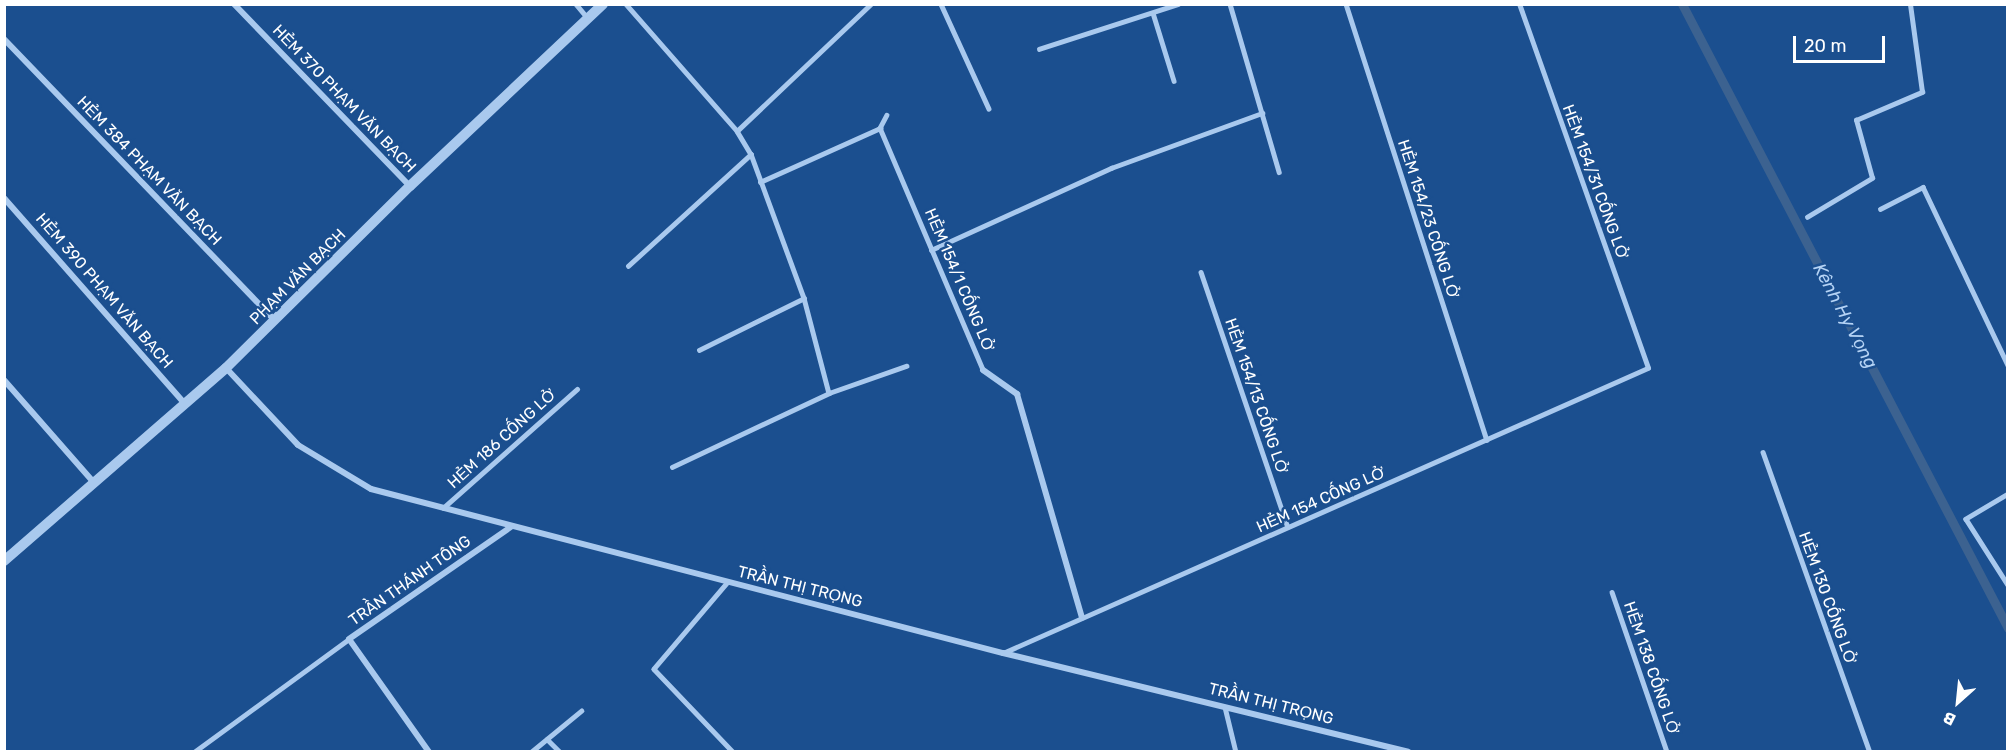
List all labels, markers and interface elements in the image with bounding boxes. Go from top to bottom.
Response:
street label: HẺM 370 PHẠM VĂN BẠCH [268,21,420,177]
scale bar [1796,24,1888,62]
text: 20 m [1804,35,1846,57]
street label: HẺM 384 PHẠM VĂN BẠCH [73,92,225,250]
street label: HẺM 154/31 CỐNG LỞ [1558,102,1632,262]
street label: HẺM 154/23 CỐNG LỞ [1393,137,1463,301]
street label: HẺM 154/1 CỐNG LỞ [920,206,998,354]
street label: HẺM 390 PHẠM VĂN BẠCH [31,209,177,373]
street label: PHẠM VĂN BẠCH [246,225,350,329]
water label: Kênh Hy Vọng [1808,259,1882,373]
street label: HẺM 154/13 CỐNG LỞ [1220,316,1292,476]
street label: HẺM 186 CỐNG LỞ [444,385,560,493]
street label: HẺM 154 CỐNG LỞ [1254,463,1388,537]
street label: HẺM 130 CỐNG LỞ [1794,529,1860,667]
street label: TRẦN THÁNH TÔNG [345,531,475,631]
street label: TRẦN THỊ TRỌNG [735,562,865,612]
street label: HẺM 138 CỐNG LỞ [1619,599,1683,737]
north arrow [1928,672,1988,732]
street label: TRẦN THỊ TRỌNG [1206,679,1336,729]
text: B [1940,707,1959,730]

